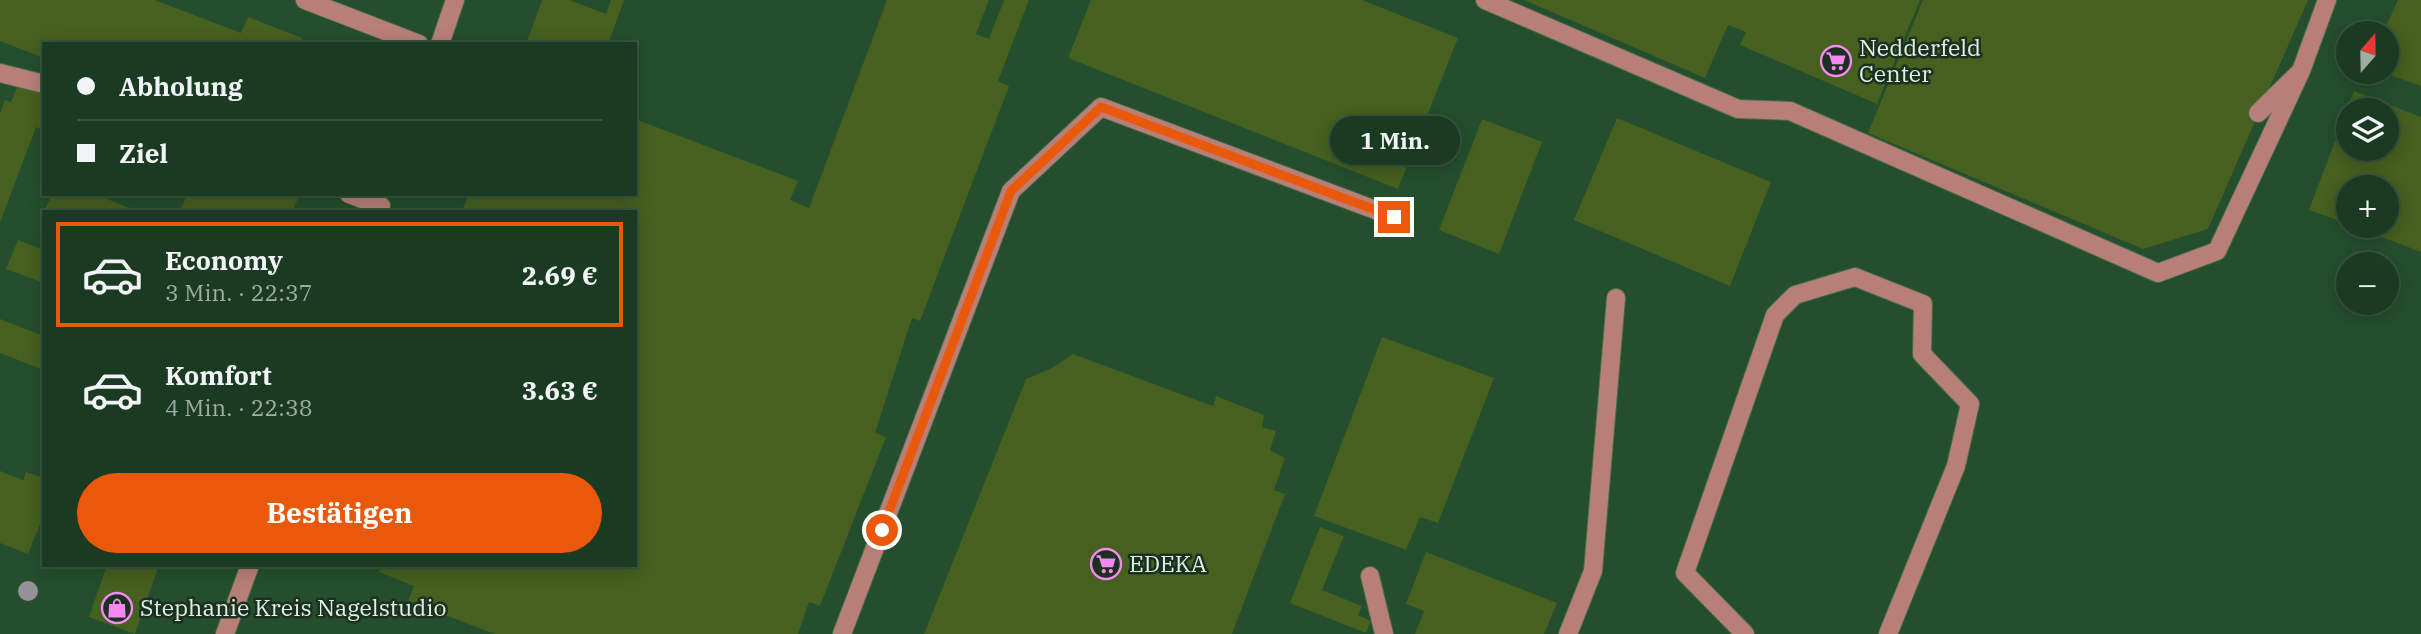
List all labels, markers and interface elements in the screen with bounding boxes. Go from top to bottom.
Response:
north arrow [2336,21,2399,84]
map controls [2336,21,2399,315]
place label: Nedderfeld Center [1859,32,1981,88]
supermarket icon: Nedderfeld Center [1819,44,1853,78]
text: Abholung [119,69,243,103]
button: layers [2336,98,2399,161]
callout: 1 Min. [1329,116,1459,164]
text: 1 Min. [1360,125,1430,155]
text: Ziel [119,136,168,170]
button: + [2336,175,2399,238]
route end [1378,201,1410,233]
icon: car [81,243,144,306]
text: Economy [165,243,283,277]
button: − [2336,252,2399,315]
text: 2.69 € [522,258,598,292]
text: 3 Min. · 22:37 [165,277,312,307]
icon: car [81,358,144,421]
text: Komfort [165,358,272,392]
text: 3.63 € [522,373,598,407]
text: 4 Min. · 22:38 [165,392,312,422]
button: Bestätigen [77,473,602,553]
route start [866,514,898,546]
supermarket icon: EDEKA [1089,547,1123,581]
place label: EDEKA [1129,548,1207,578]
shop icon: Stephanie Kreis Nagelstudio [100,591,134,625]
place label: Stephanie Kreis Nagelstudio [140,592,446,622]

